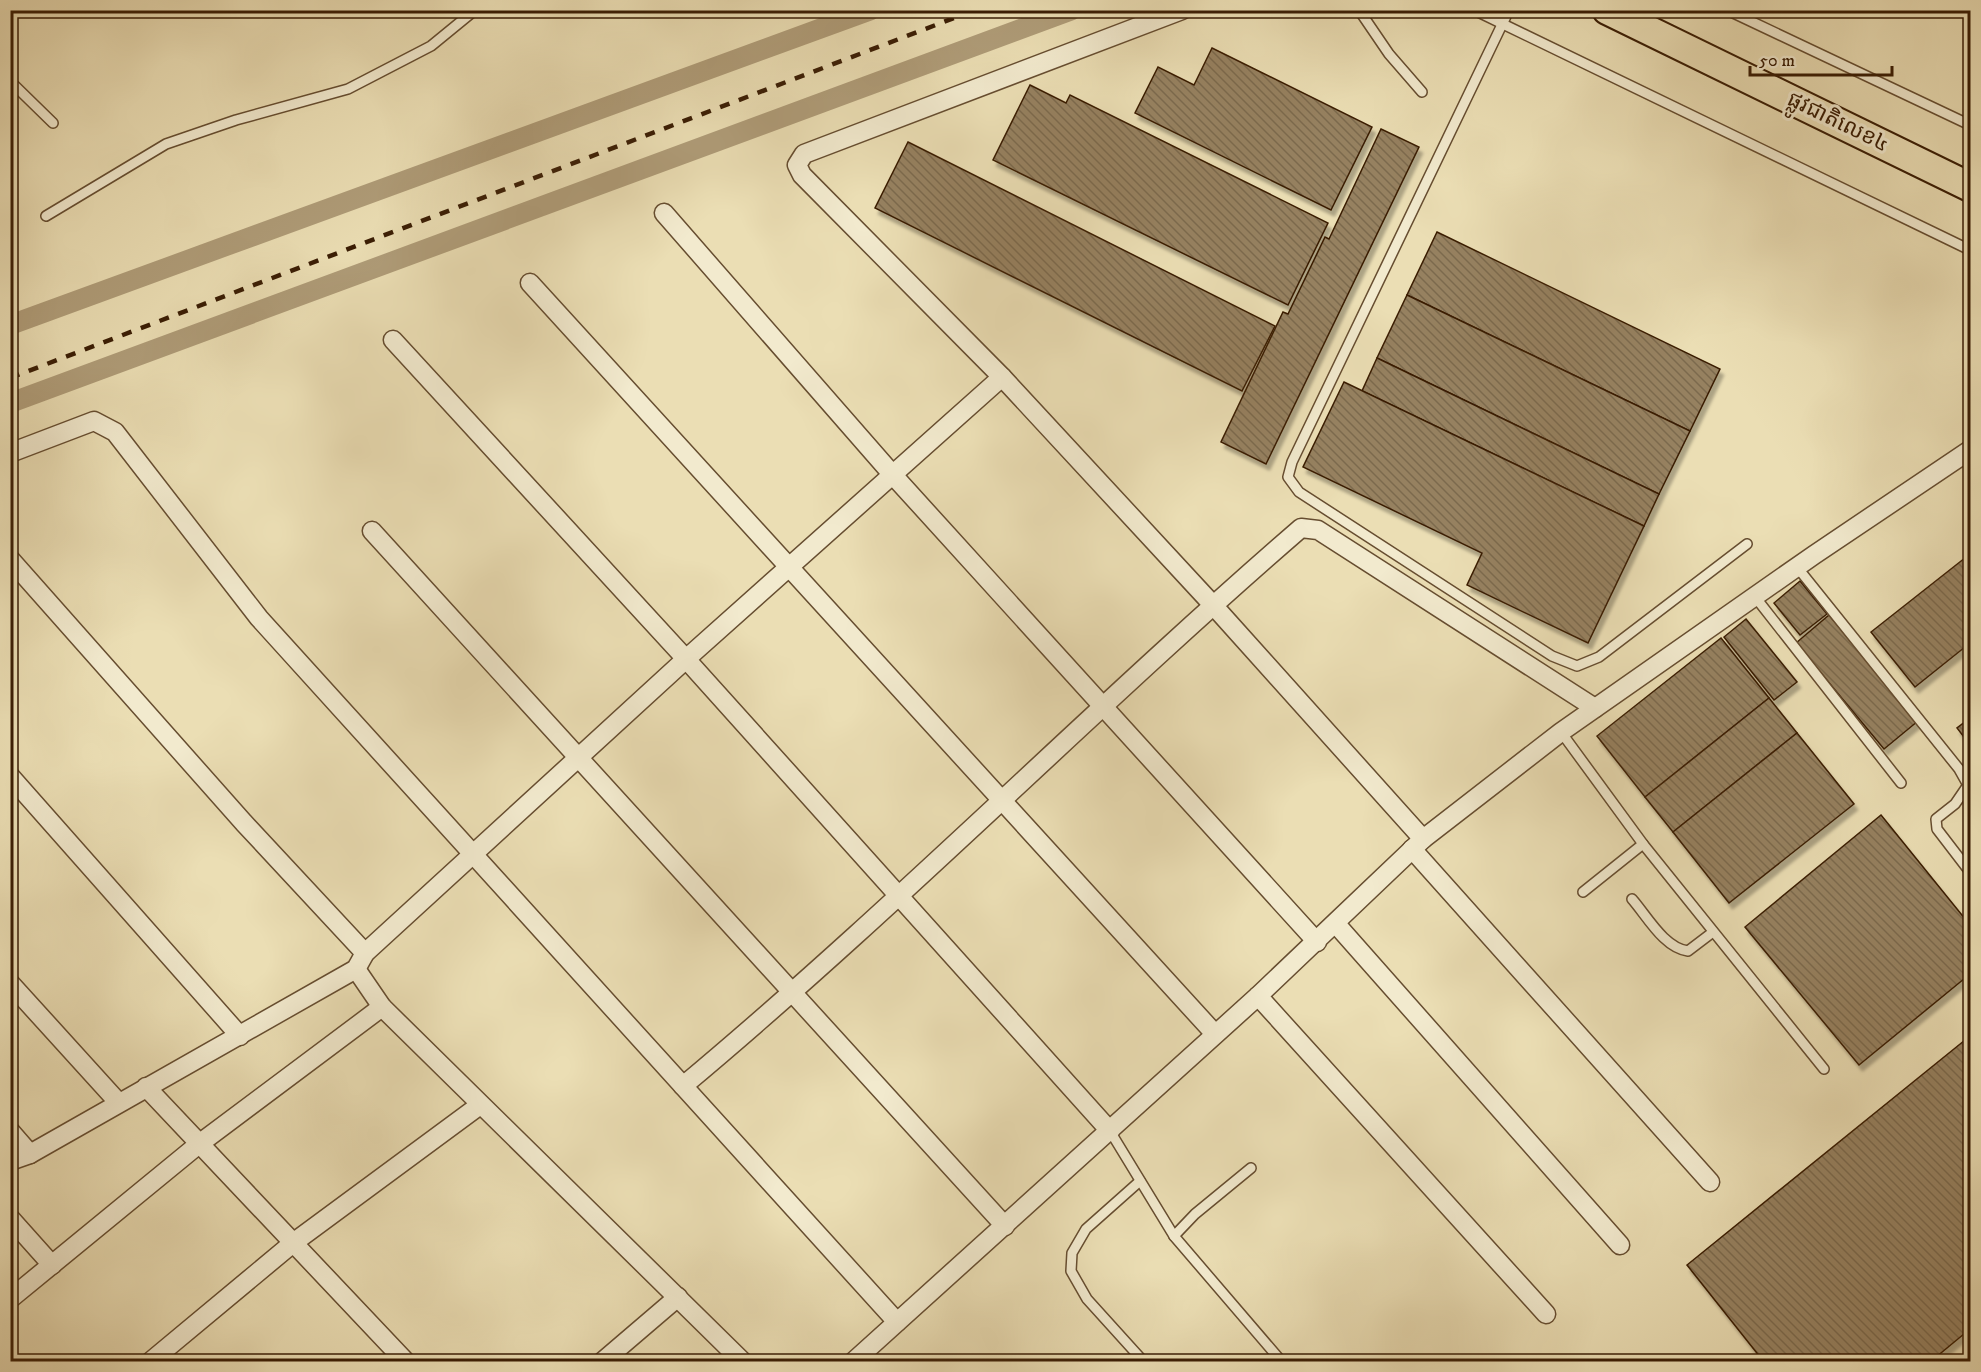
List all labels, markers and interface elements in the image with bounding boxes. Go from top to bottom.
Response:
scale bar [1750,39,1892,77]
text: 50 m [1759,50,1795,72]
street label: ផ្លូវជាតិលេខ៤ [1780,86,1893,163]

